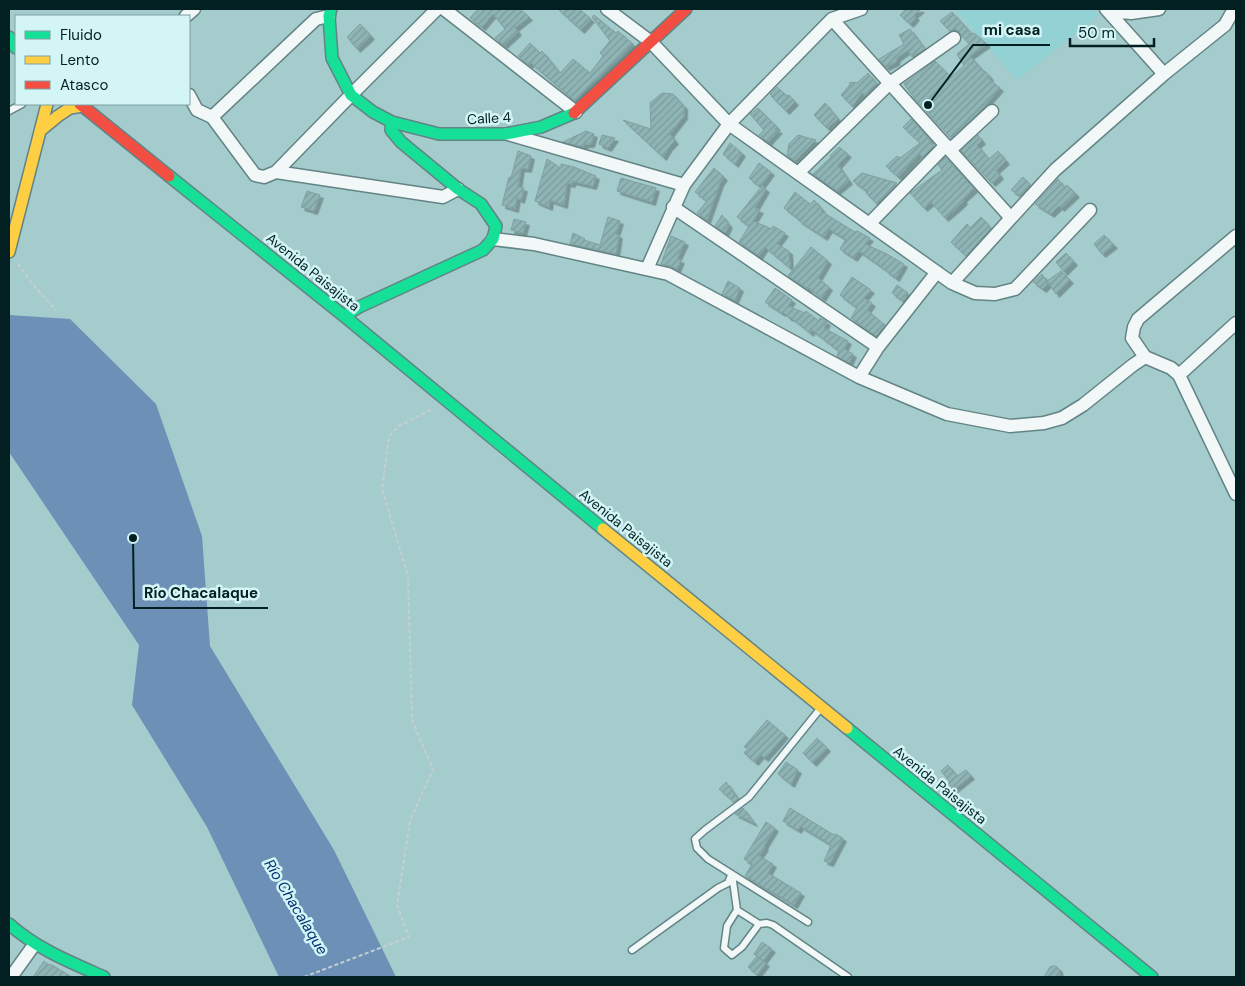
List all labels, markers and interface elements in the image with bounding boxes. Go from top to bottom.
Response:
legend [15,15,190,105]
callout: mi casa [973,15,1050,45]
scale bar [1070,15,1154,47]
text: mi casa [984,20,1040,40]
text: 50 m [1078,23,1115,43]
text: Fluido [60,25,102,45]
text: Lento [60,50,99,70]
text: Atasco [60,75,108,95]
street label: Calle 4 [467,108,512,128]
street label: Avenida Paisajista [263,229,363,315]
street label: Avenida Paisajista [576,485,676,571]
callout: Río Chacalaque [134,578,268,608]
text: Río Chacalaque [144,583,258,603]
street label: Avenida Paisajista [890,742,990,828]
water label: Río Chacalaque [260,855,333,959]

